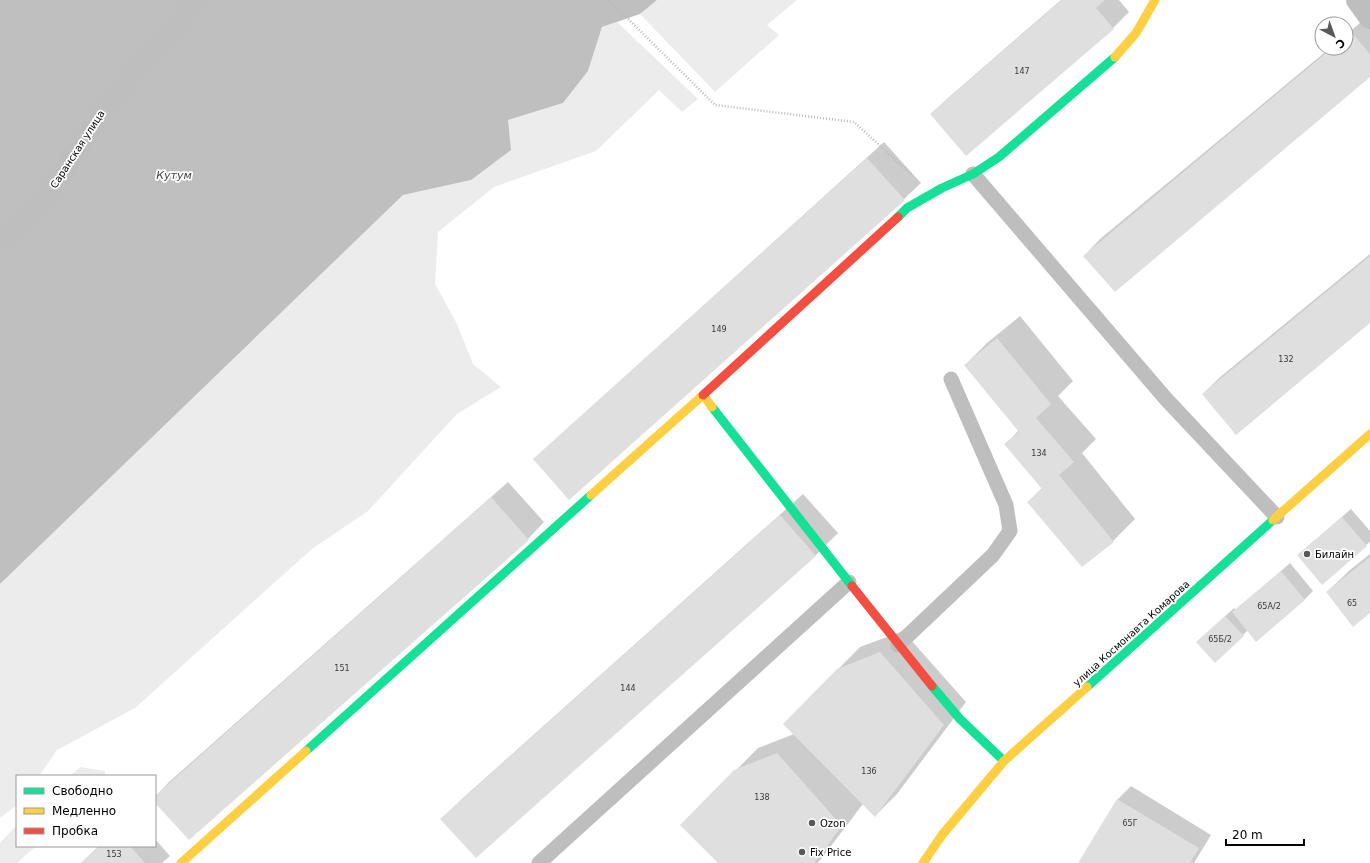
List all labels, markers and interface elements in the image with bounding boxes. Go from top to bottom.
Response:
north arrow [1314,16,1354,56]
text: С [1333,36,1348,51]
house number: 147 [1014,67,1030,76]
street label: Саранская улица [48,108,107,190]
water label: Кутум [156,169,192,182]
house number: 149 [711,325,727,334]
house number: 132 [1278,355,1294,364]
house number: 134 [1031,449,1047,458]
marker: Билайн [1302,549,1312,559]
place label: Билайн [1315,549,1354,560]
street label: улица Космонавта Комарова [1071,578,1192,688]
house number: 65 [1347,599,1357,608]
house number: 65А/2 [1257,602,1281,611]
house number: 65Б/2 [1208,635,1232,644]
house number: 151 [334,664,350,673]
house number: 144 [620,684,636,693]
house number: 136 [861,767,877,776]
legend [16,775,156,847]
text: Свободно [52,784,113,798]
house number: 138 [754,793,770,802]
text: Медленно [52,804,116,818]
marker: Ozon [807,818,817,828]
place label: Ozon [820,818,846,829]
house number: 65Г [1122,819,1138,828]
scale bar [1226,821,1304,847]
text: Пробка [52,824,98,838]
text: 20 m [1232,828,1263,842]
marker: Fix Price [797,847,807,857]
place label: Fix Price [810,847,851,858]
house number: 153 [106,850,122,859]

